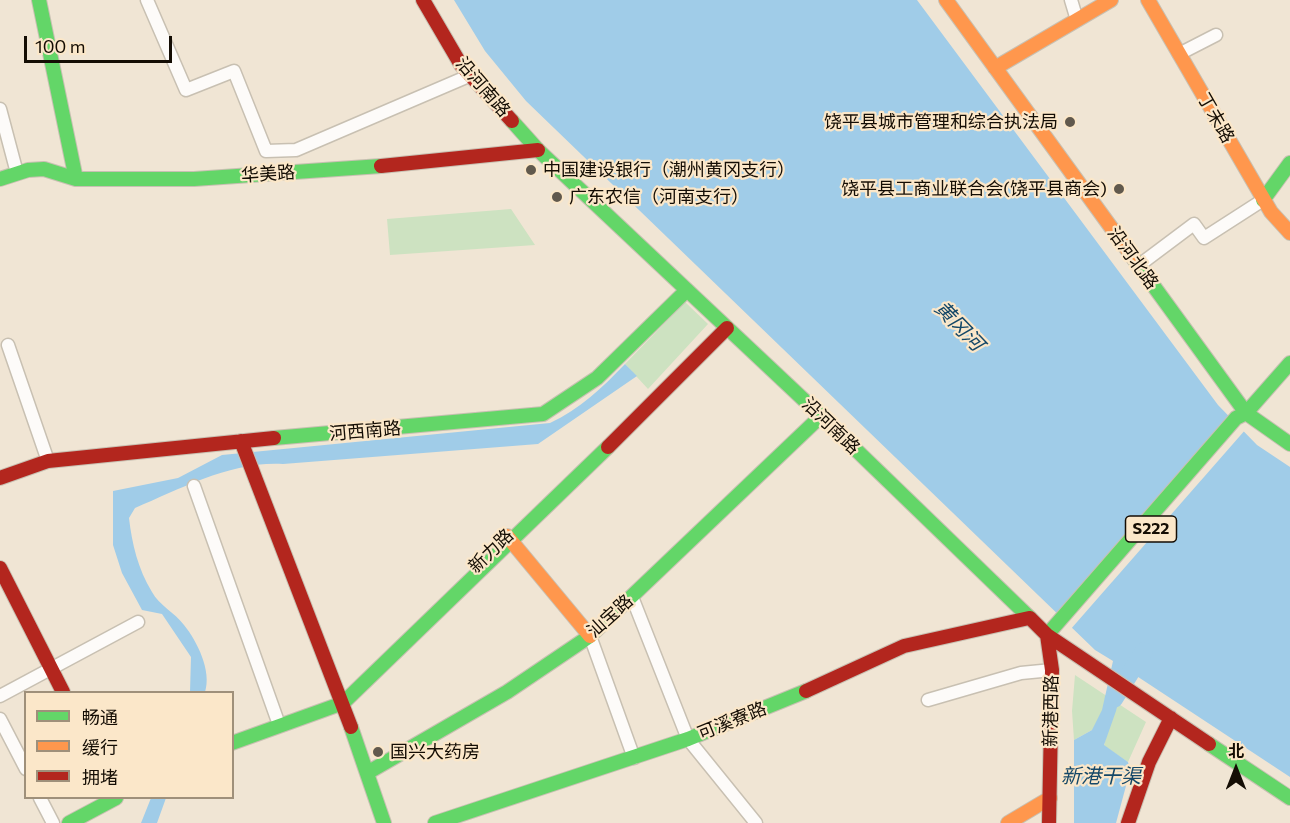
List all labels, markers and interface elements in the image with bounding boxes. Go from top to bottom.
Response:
scale bar [27,24,176,62]
text: 100 m [35,35,85,57]
street label: 沿河南路 [451,53,515,121]
street label: 丁未路 [1193,89,1239,147]
place label: 饶平县城市管理和综合执法局 [824,111,1058,133]
marker: 饶平县城市管理和综合执法局 [1063,115,1077,129]
place label: 中国建设银行（潮州黄冈支行） [543,159,795,181]
street label: 华美路 [240,161,296,187]
marker: 中国建设银行（潮州黄冈支行） [524,163,538,177]
place label: 饶平县工商业联合会(饶平县商会) [841,178,1107,200]
marker: 饶平县工商业联合会(饶平县商会) [1112,182,1126,196]
place label: 广东农信（河南支行） [569,186,749,208]
marker: 广东农信（河南支行） [550,190,564,204]
street label: 沿河北路 [1103,223,1163,293]
water label: 黄冈河 [930,296,988,356]
street label: 沿河南路 [798,393,864,459]
street label: 河西南路 [328,417,402,445]
road number: S222 [1126,516,1176,542]
street label: 新力路 [464,524,518,578]
street label: 汕宝路 [583,590,637,642]
street label: 新港西路 [1040,675,1062,747]
legend [24,691,234,799]
street label: 可溪寮路 [695,698,769,744]
text: 畅通 [82,706,118,728]
text: 缓行 [82,736,118,758]
north arrow [1206,739,1266,799]
place label: 国兴大药房 [390,741,480,763]
text: 北 [1228,741,1244,760]
marker: 国兴大药房 [371,745,385,759]
water label: 新港干渠 [1061,764,1141,788]
text: 拥堵 [82,766,118,788]

